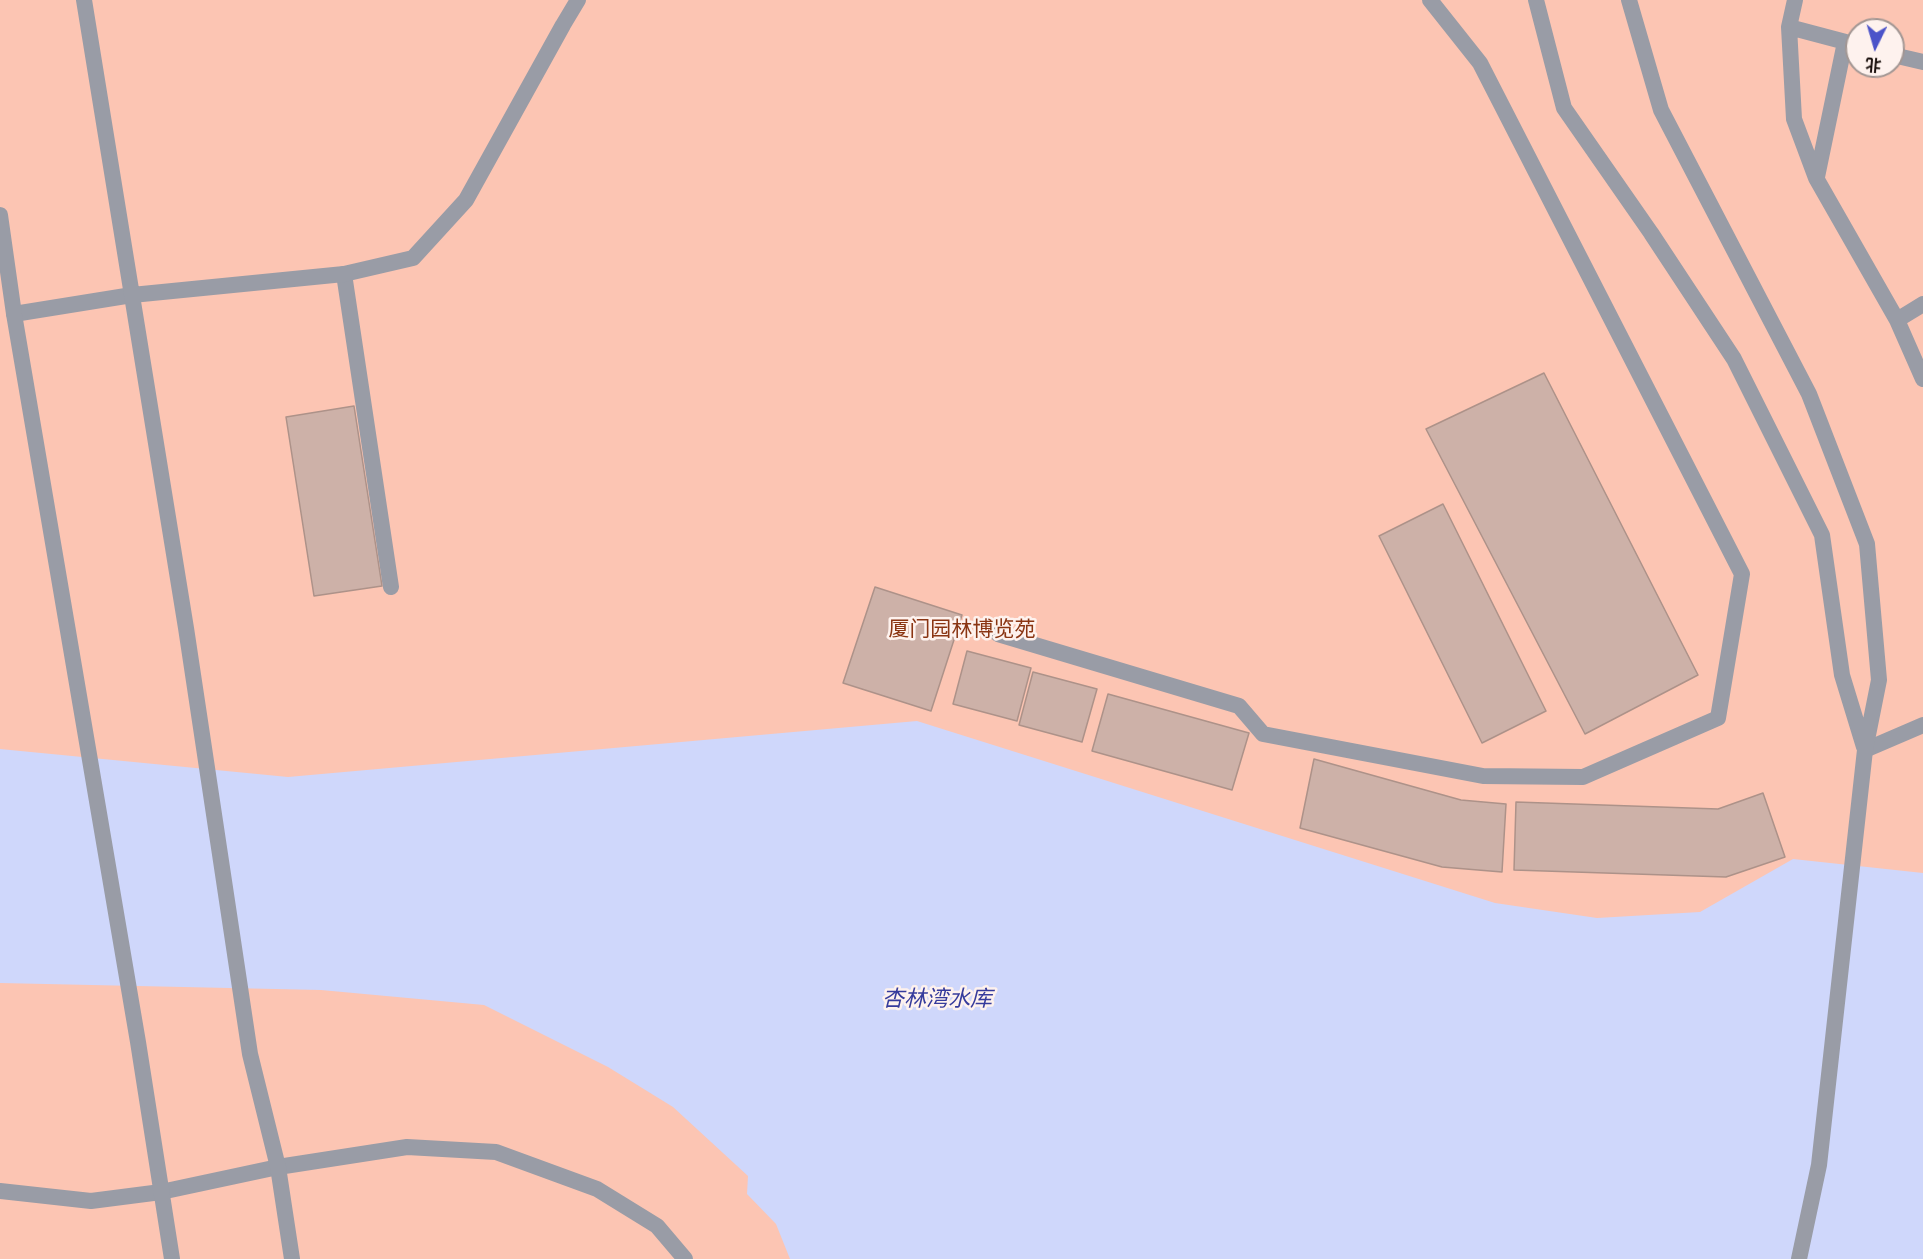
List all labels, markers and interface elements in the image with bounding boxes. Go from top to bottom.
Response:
north arrow [1845,18,1905,78]
text: 北 [1865,53,1882,75]
park label: 厦门园林博览苑 [889,617,1035,643]
water label: 杏林湾水库 [882,987,992,1013]

